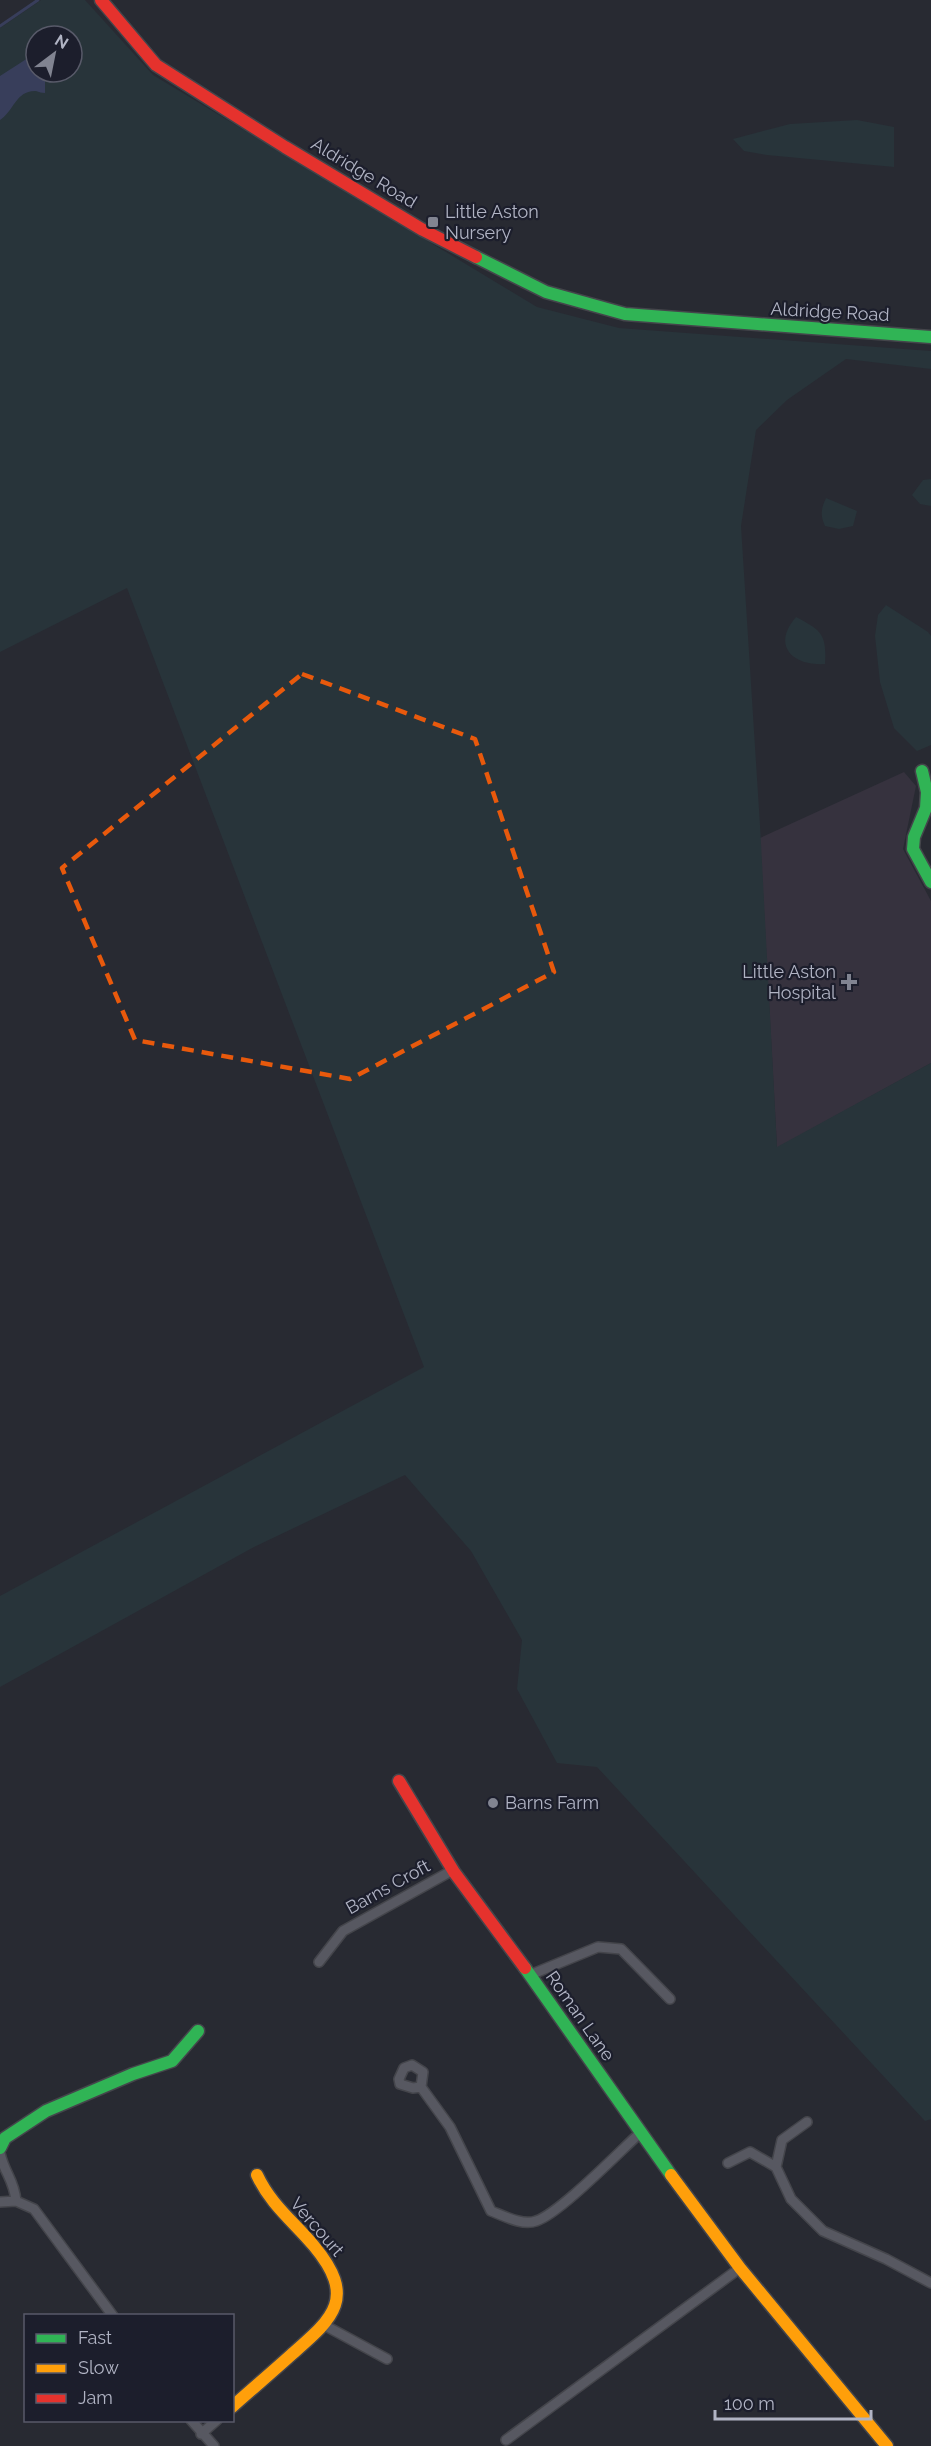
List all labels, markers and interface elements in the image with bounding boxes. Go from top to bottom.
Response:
north arrow [24,24,84,84]
text: N [51,30,72,53]
street label: Aldridge Road [308,133,421,212]
place label: Little Aston Nursery [445,201,539,243]
marker: Little Aston Nursery [426,215,440,229]
street label: Aldridge Road [770,298,890,325]
place label: Little Aston Hospital [742,961,836,1003]
marker: Little Aston Hospital [840,973,858,991]
place label: Barns Farm [505,1792,599,1813]
marker: Barns Farm [486,1796,500,1810]
street label: Barns Croft [342,1855,433,1918]
street label: Roman Lane [542,1967,619,2065]
street label: Vercourt [286,2193,349,2260]
legend [24,2314,234,2422]
text: Fast [78,2327,112,2348]
text: Slow [78,2357,119,2378]
scale bar [715,2383,871,2421]
text: Jam [78,2387,113,2408]
text: 100 m [724,2393,775,2414]

